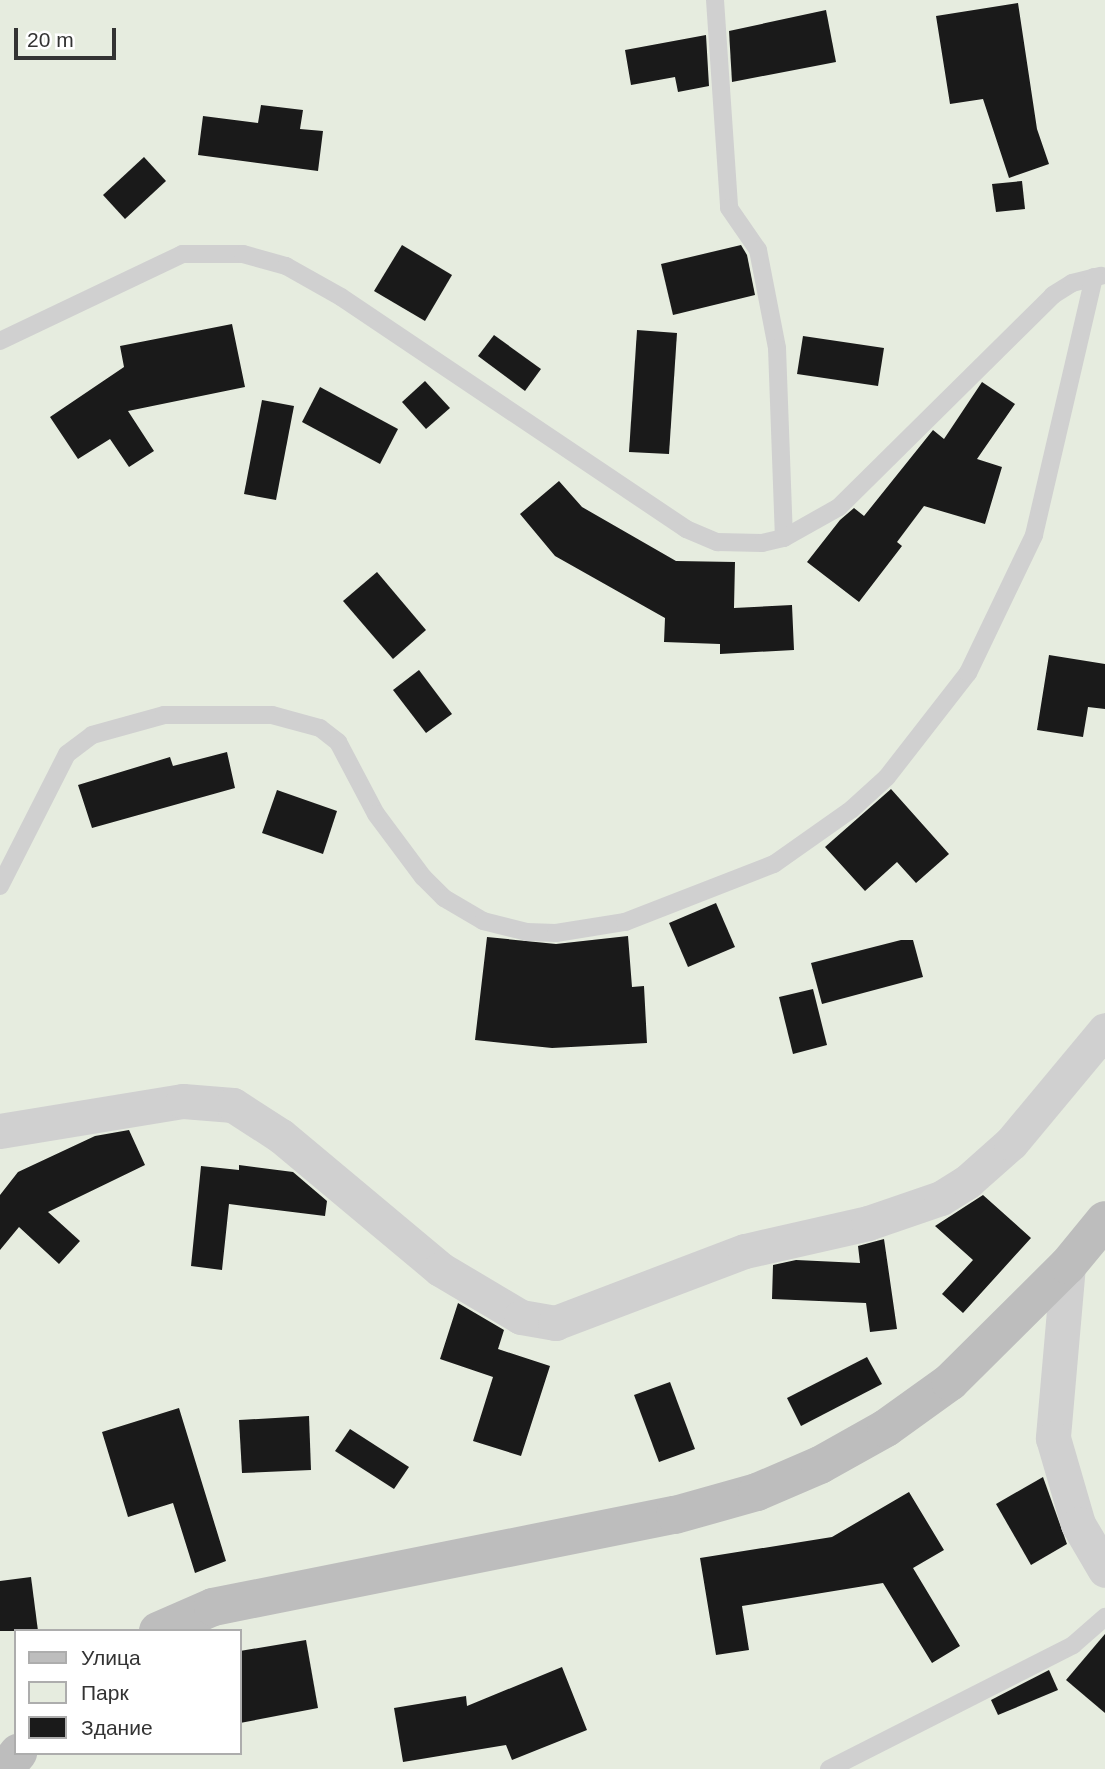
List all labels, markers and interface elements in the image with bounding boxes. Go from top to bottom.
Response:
scale bar [18,14,119,58]
text: 20 m [27,28,74,51]
legend [14,1629,242,1755]
text: Улица [81,1646,141,1669]
text: Парк [81,1681,129,1704]
text: Здание [81,1716,153,1739]

